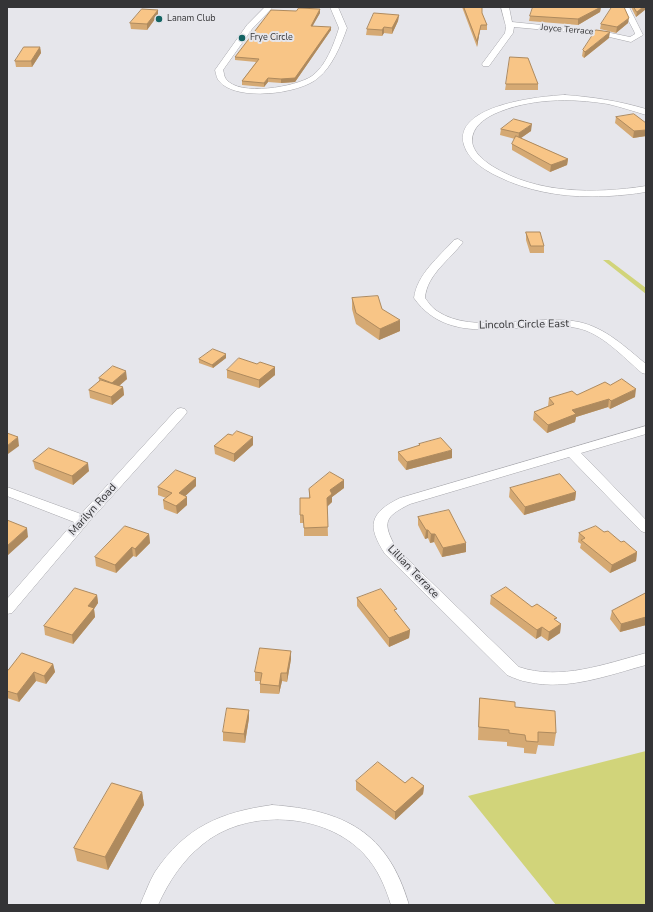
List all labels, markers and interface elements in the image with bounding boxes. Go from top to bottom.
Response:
marker: Lanam Club [154,14,164,24]
place label: Lanam Club [167,14,216,24]
street label: Joyce Terrace [540,22,594,38]
marker: Frye Circle [237,33,247,43]
place label: Frye Circle [250,33,293,43]
street label: Lincoln Circle East [479,318,569,332]
street label: Marilyn Road [66,481,120,539]
street label: Lillian Terrace [384,543,442,601]

